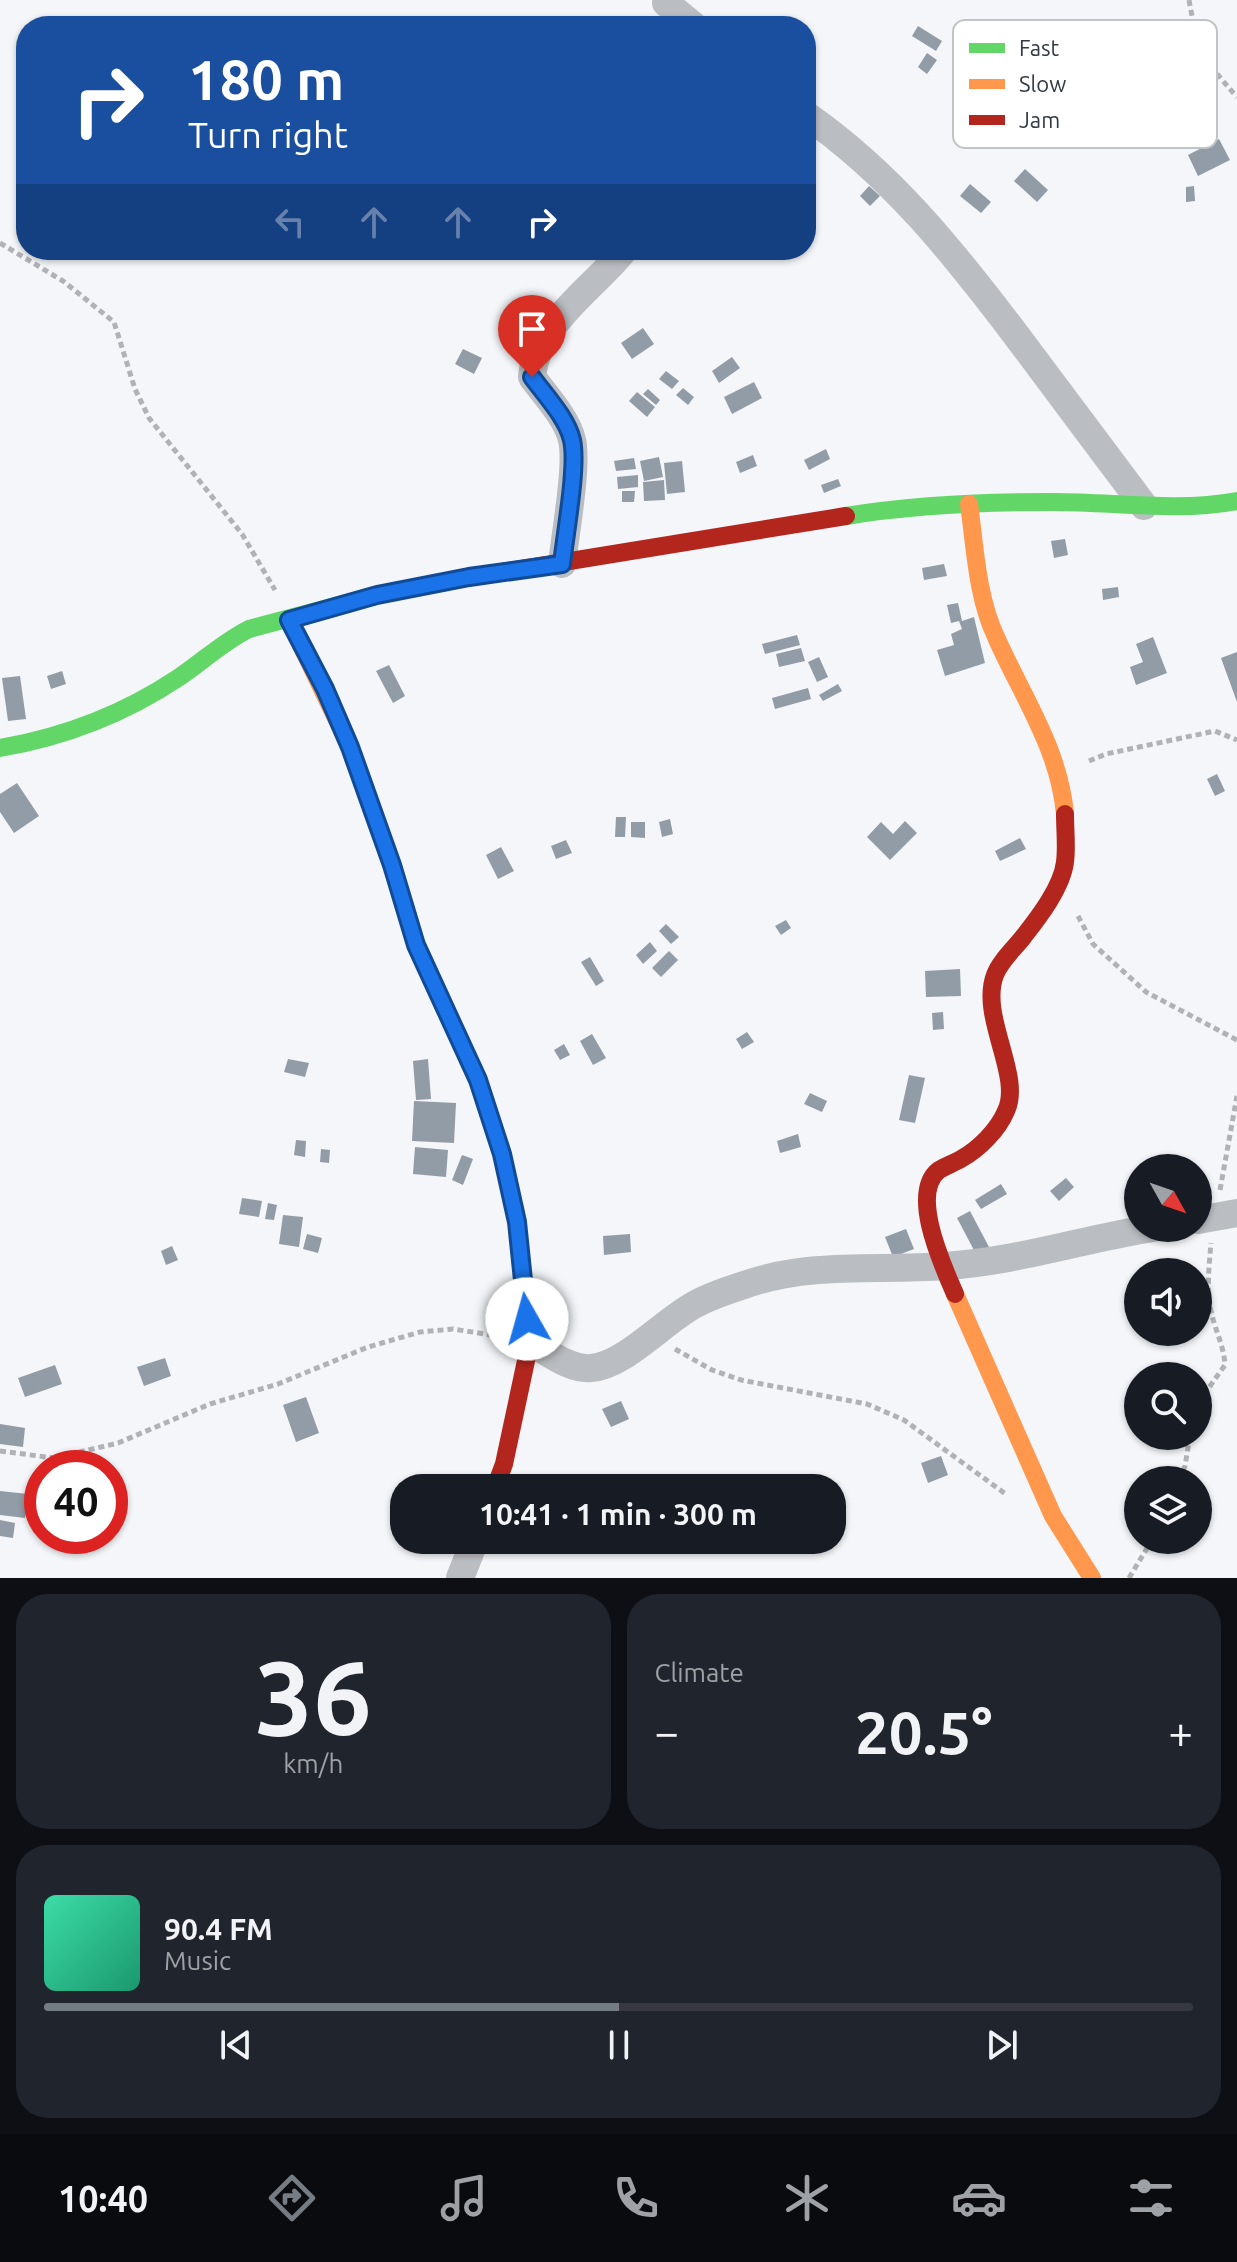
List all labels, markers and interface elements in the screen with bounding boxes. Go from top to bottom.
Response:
legend [953,20,1217,148]
text: Fast [1019,35,1060,60]
icon: right [56,48,160,152]
text: 180 m [188,48,344,111]
text: Slow [1019,71,1066,96]
text: Jam [1019,107,1060,132]
text: Turn right [188,114,348,155]
icon: left [268,200,312,244]
icon: ahead [352,200,396,244]
icon: ahead [436,200,480,244]
icon: right [520,200,564,244]
pin [498,295,566,377]
icon: arrive [510,307,554,351]
north arrow [1124,1154,1212,1242]
map controls [1124,1154,1212,1554]
button: sound [1124,1258,1212,1346]
position arrow [485,1277,569,1361]
button: search [1124,1362,1212,1450]
speed limit sign: 40 [24,1450,128,1554]
button: layers [1124,1466,1212,1554]
text: 10:41 · 1 min · 300 m [479,1497,757,1531]
text: 36 [255,1638,372,1755]
text: Climate [655,1658,744,1687]
text: 20.5° [855,1698,992,1765]
text: − [655,1707,679,1756]
text: + [1168,1707,1193,1756]
text: km/h [283,1749,343,1778]
text: 90.4 FM [164,1912,273,1946]
text: Music [164,1946,231,1975]
icon: previous [214,2023,258,2067]
icon: pause [597,2023,641,2067]
icon: next [980,2023,1024,2067]
icon: directions [264,2170,320,2226]
icon: music [436,2170,492,2226]
icon: phone [608,2170,664,2226]
icon: climate [779,2170,835,2226]
icon: car [951,2170,1007,2226]
icon: filters [1123,2170,1179,2226]
text: 10:40 [58,2178,148,2219]

